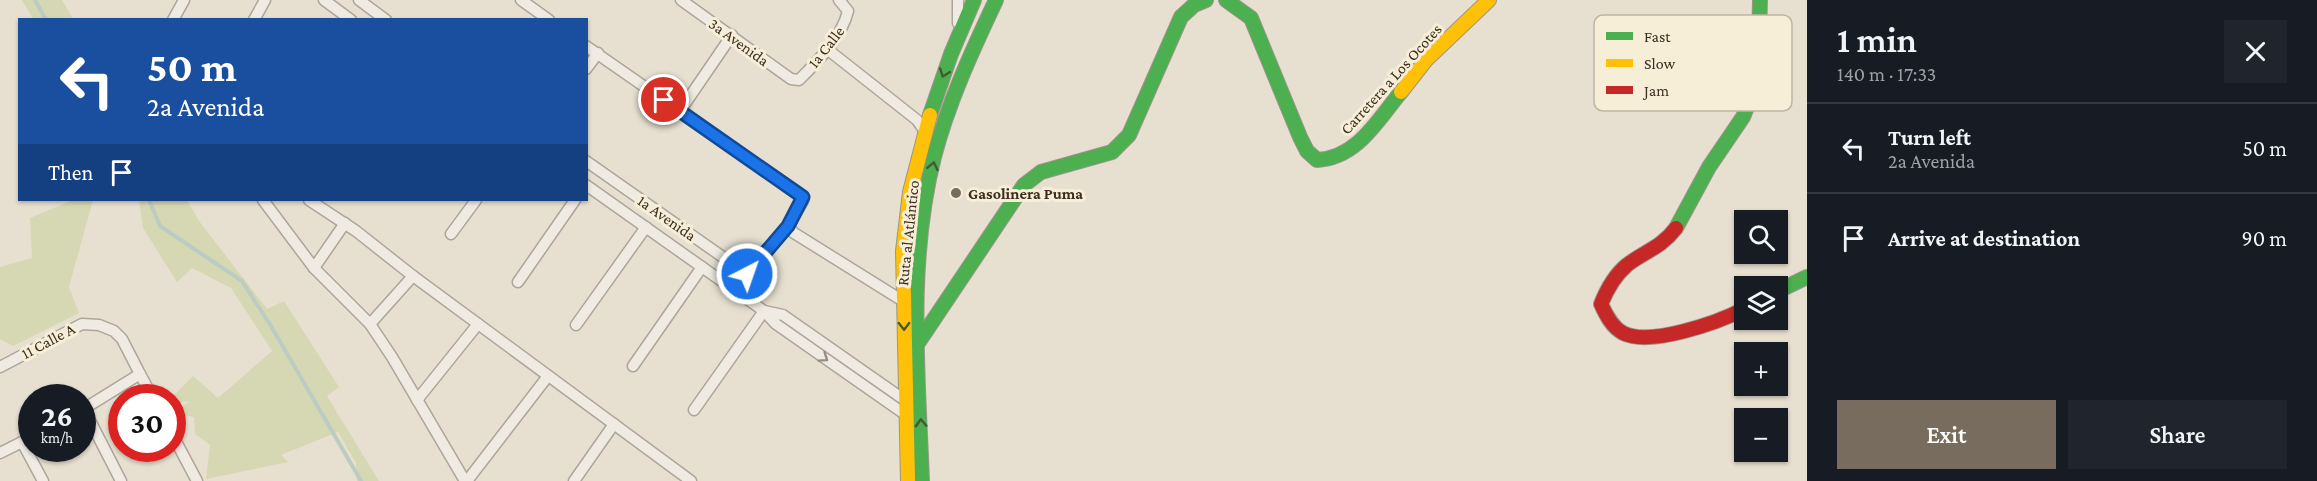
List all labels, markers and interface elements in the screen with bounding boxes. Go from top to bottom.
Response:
street label: 3a Avenida [706,15,773,70]
legend [1594,15,1792,111]
street label: Carretera a Los Ocotes [1337,20,1445,138]
text: 1 min [1837,20,1917,60]
button: close [2224,20,2287,83]
street label: 1a Calle [805,23,847,71]
text: Fast [1644,28,1671,45]
icon: left [48,42,126,120]
text: 50 m [147,43,237,90]
text: Slow [1644,55,1676,72]
text: 140 m · 17:33 [1837,63,1936,85]
one-way arrow [938,68,951,78]
pin [638,74,689,125]
text: Jam [1642,82,1669,100]
icon: arrive [647,83,680,116]
text: 2a Avenida [147,92,265,122]
text: Turn left [1888,125,1971,150]
icon: left [1837,132,1870,165]
text: 50 m [2242,136,2287,161]
text: 2a Avenida [1888,150,1975,172]
icon: arrive [105,156,138,189]
text: Then [48,160,93,185]
one-way arrow [926,161,939,171]
street label: Ruta al Atlántico [894,179,922,287]
place label: Gasolinera Puma [968,185,1083,202]
marker: Gasolinera Puma [949,186,963,200]
street label: 1a Avenida [635,192,700,245]
map controls [1734,210,1788,462]
button: search [1734,210,1788,264]
icon: arrive [1837,222,1870,255]
text: Arrive at destination [1888,226,2080,251]
text: 90 m [2242,226,2287,251]
position arrow [715,242,779,306]
button: layers [1734,276,1788,330]
street label: 11 Calle A [18,319,78,362]
one-way arrow [897,322,910,331]
button: + [1734,342,1788,396]
one-way arrow [817,351,828,362]
speed limit sign: 30 [108,384,186,462]
text: 26 [41,399,73,432]
button: Exit [1837,400,2056,469]
button: Share [2068,400,2287,469]
button: − [1734,408,1788,462]
one-way arrow [914,418,927,427]
text: km/h [41,430,73,446]

